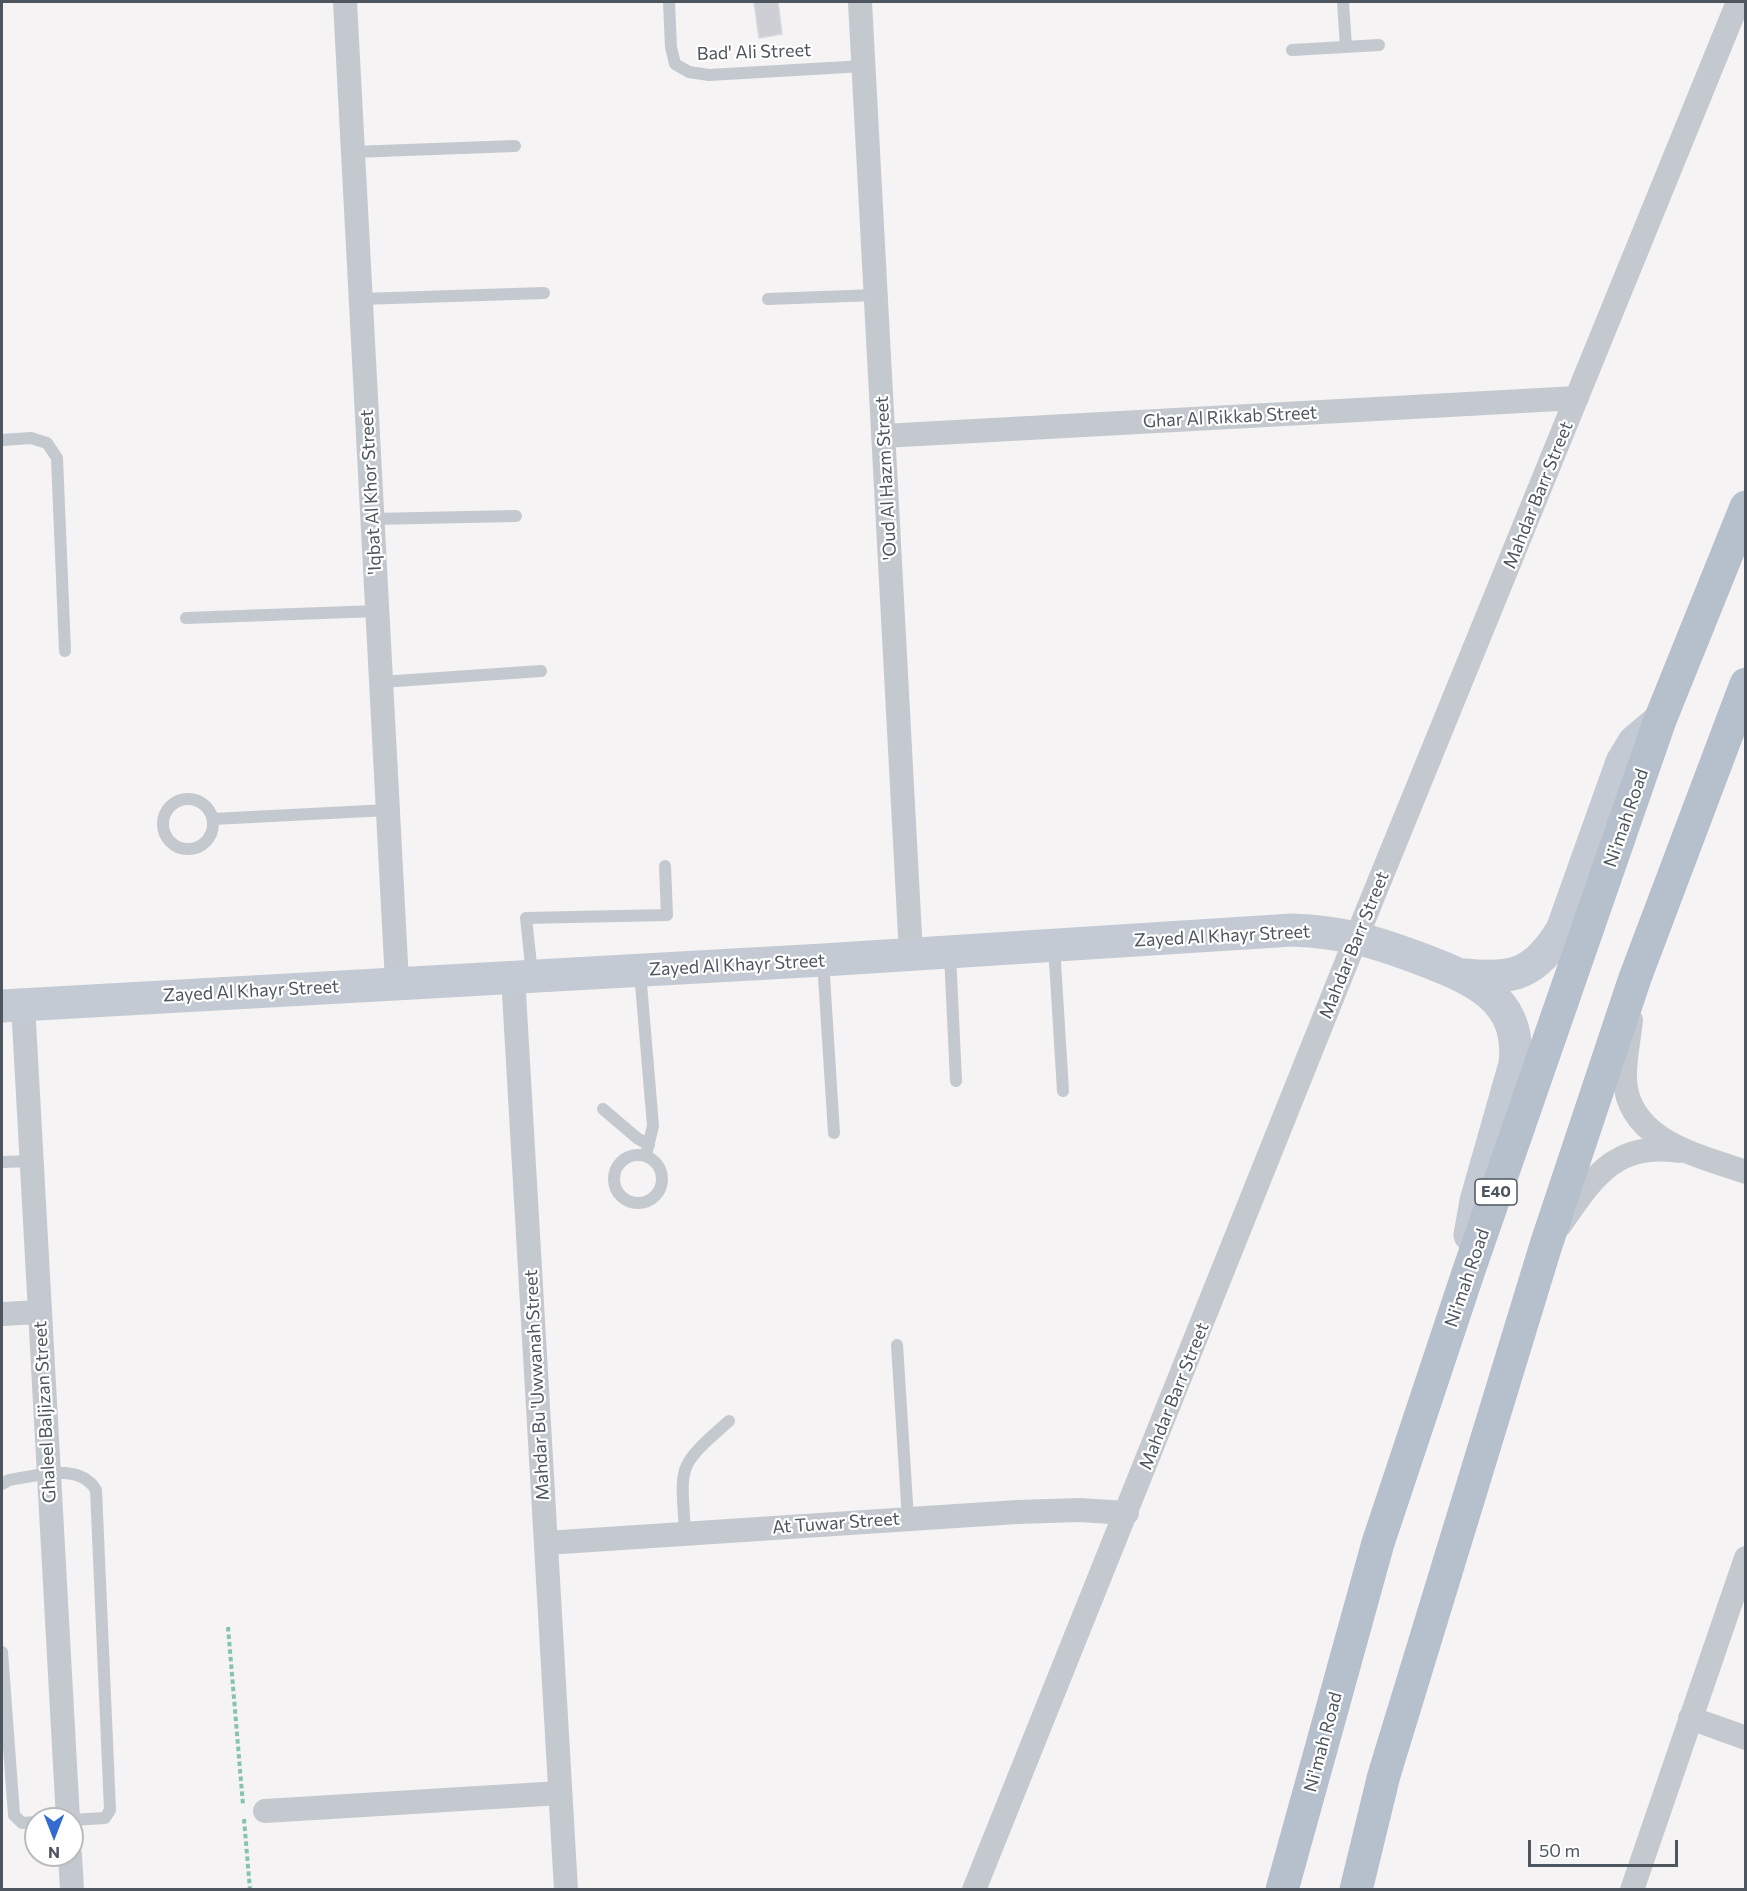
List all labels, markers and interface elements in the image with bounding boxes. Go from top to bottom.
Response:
street label: Bad' Ali Street [696,39,812,65]
street label: 'Oud Al Hazm Street [871,395,901,561]
street label: Ghar Al Rikkab Street [1142,402,1318,432]
street label: 'Iqbat Al Khor Street [356,409,386,575]
street label: Mahdar Barr Street [1499,418,1577,572]
street label: Ni'mah Road [1599,766,1653,870]
street label: Mahdar Barr Street [1315,868,1393,1022]
street label: Zayed Al Khayr Street [1133,921,1311,951]
street label: Zayed Al Khayr Street [648,950,826,980]
street label: Zayed Al Khayr Street [162,976,340,1006]
road number: E40 [1475,1179,1517,1205]
street label: Ni'mah Road [1440,1226,1494,1330]
street label: Mahdar Bu 'Uwwanah Street [520,1269,554,1501]
street label: Mahdar Barr Street [1135,1319,1213,1473]
street label: Ghaleel Baljizan Street [29,1320,61,1504]
street label: At Tuwar Street [772,1508,900,1538]
street label: Ni'mah Road [1299,1690,1347,1794]
north arrow [24,1807,84,1867]
scale bar [1531,1828,1681,1866]
text: 50 m [1539,1839,1580,1861]
text: N [48,1844,60,1863]

